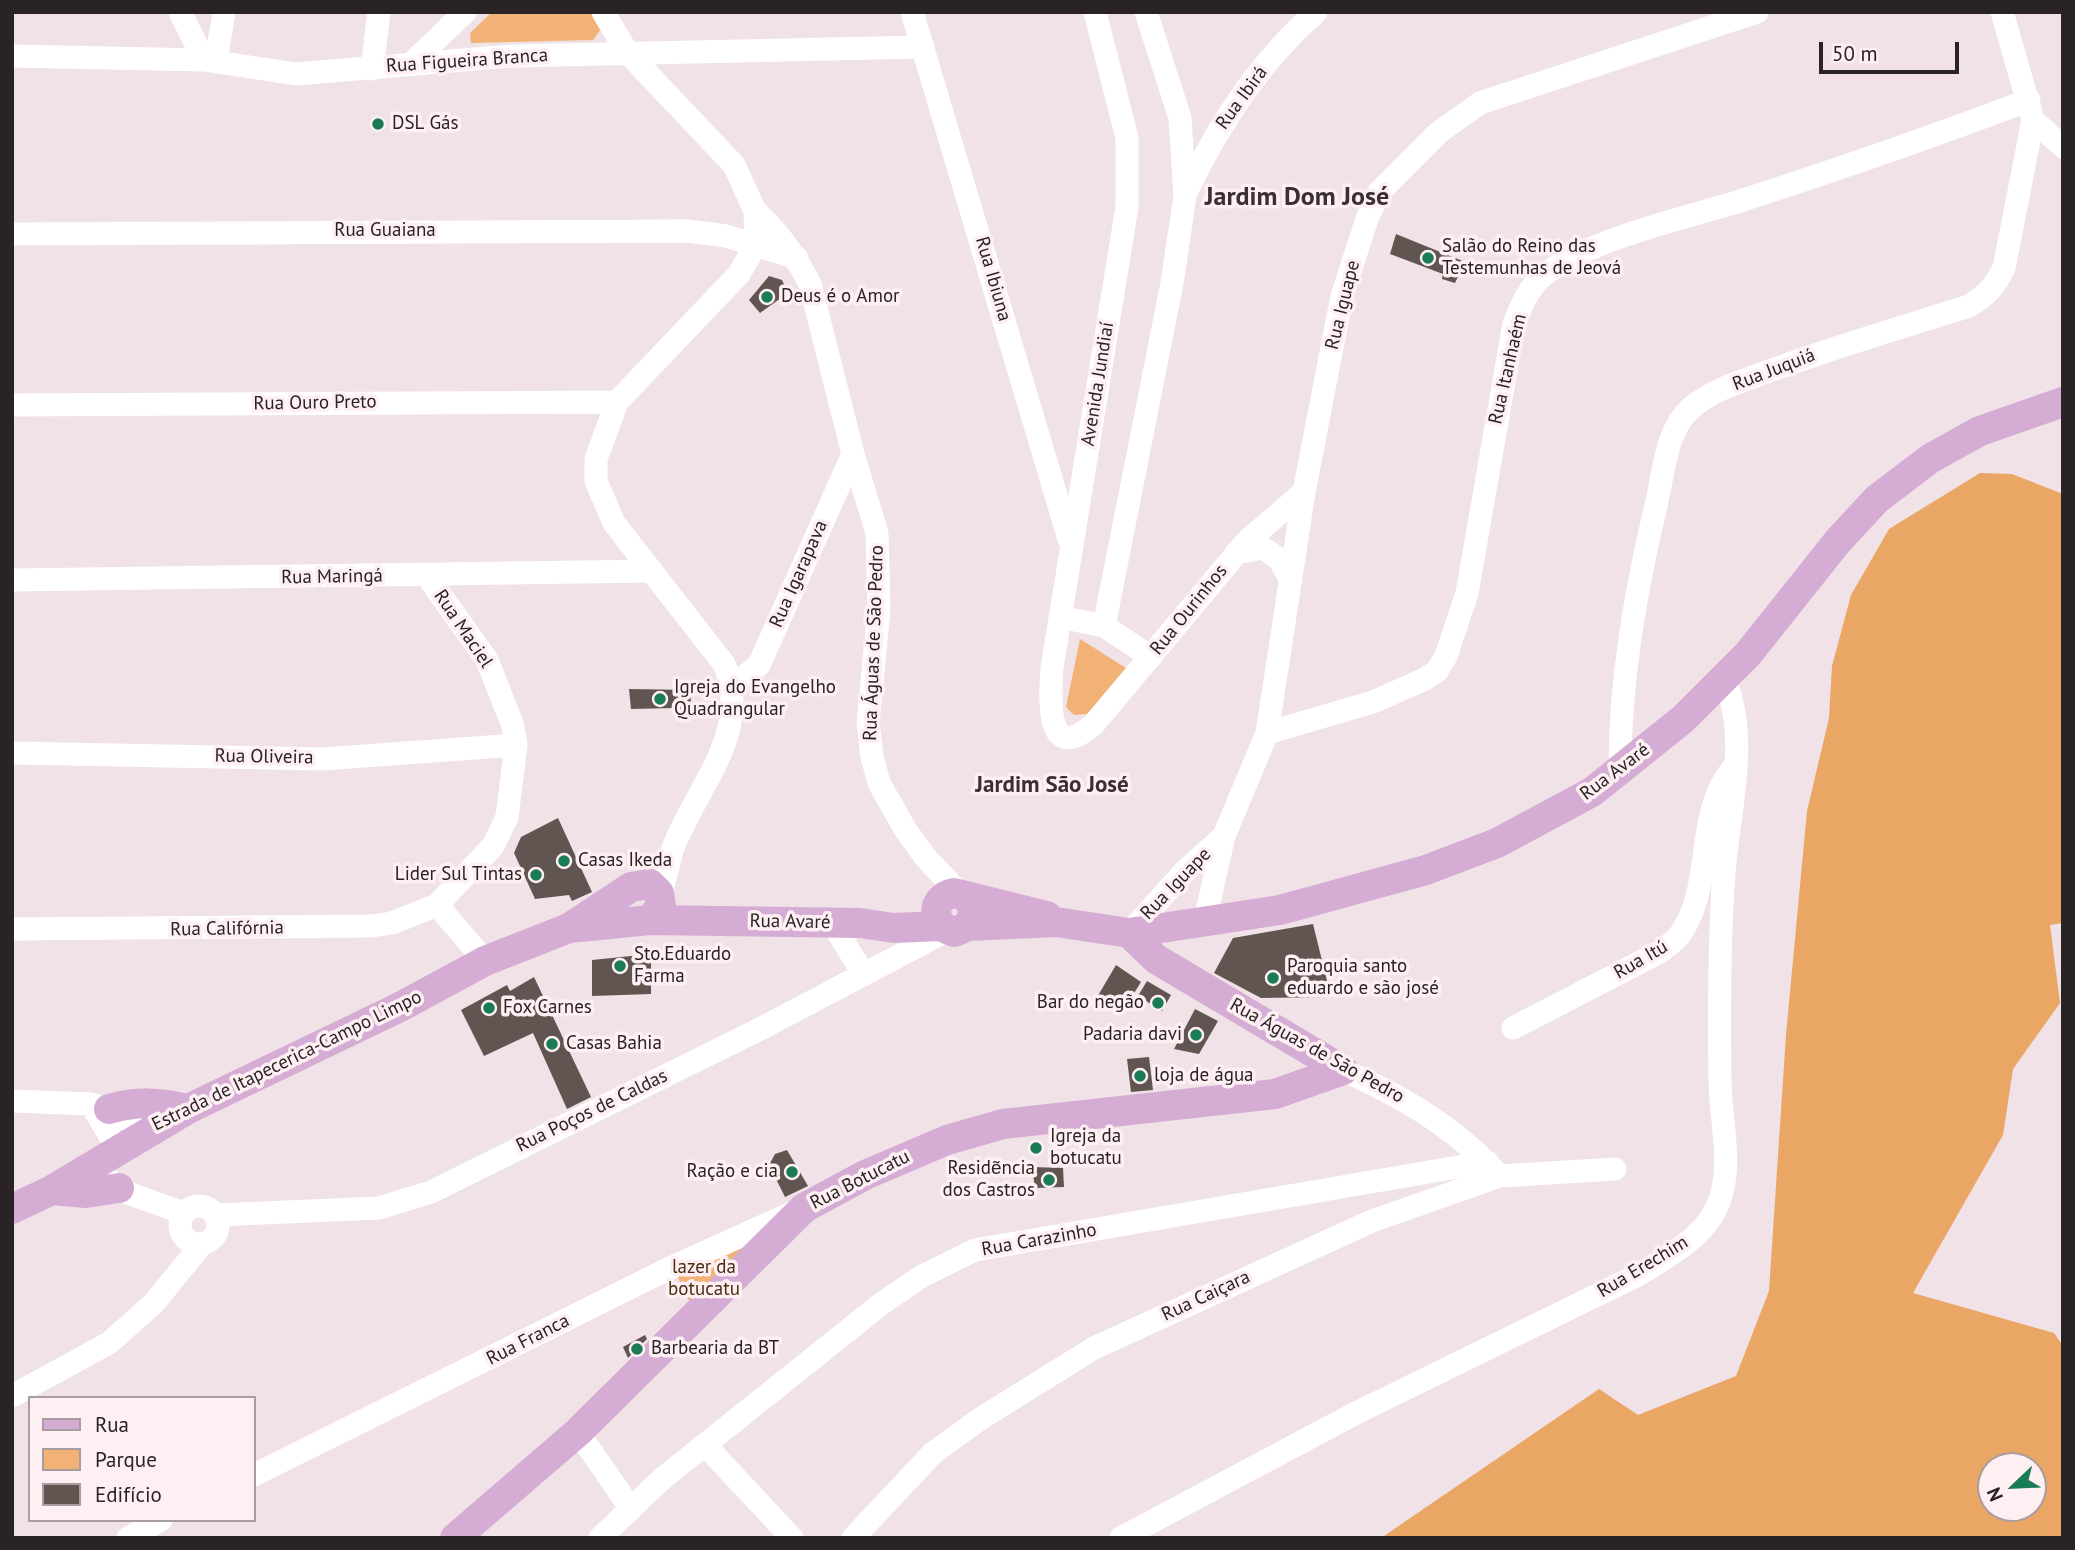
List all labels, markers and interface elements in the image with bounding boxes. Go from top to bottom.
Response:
scale bar [1823,28,1963,72]
text: 50 m [1832,40,1878,67]
street label: Rua Figueira Branca [385,44,549,78]
street label: Rua Ibirá [1211,62,1273,134]
place label: DSL Gás [392,113,458,135]
marker: DSL Gás [370,116,386,132]
district label: Jardim Dom José [1205,182,1389,214]
street label: Rua Guaiana [334,220,436,242]
street label: Rua Ibiuna [970,234,1016,324]
place label: Salão do Reino das Testemunhas de Jeová [1442,236,1621,280]
marker: Salão do Reino das Testemunhas de Jeová [1420,250,1436,266]
street label: Rua Iguape [1321,258,1365,352]
place label: Deus é o Amor [781,286,900,308]
marker: Deus é o Amor [759,289,775,305]
street label: Rua Itanhaém [1484,312,1532,426]
street label: Avenida Jundiaí [1077,320,1119,448]
street label: Rua Juquiá [1729,344,1819,396]
street label: Rua Ouro Preto [253,391,377,415]
street label: Rua Igarapava [765,517,833,631]
street label: Rua Águas de São Pedro [859,545,889,741]
street label: Rua Ourinhos [1146,560,1232,660]
street label: Rua Maringá [281,565,383,589]
street label: Rua Maciel [429,586,497,672]
place label: Igreja do Evangelho Quadrangular [674,677,836,721]
marker: Igreja do Evangelho Quadrangular [652,691,668,707]
street label: Rua Avaré [1576,739,1654,805]
street label: Rua Oliveira [214,745,314,769]
district label: Jardim São José [975,771,1129,799]
street label: Rua Iguape [1136,843,1216,925]
place label: Casas Ikeda [578,850,672,872]
marker: Casas Ikeda [556,853,572,869]
place label: Lider Sul Tintas [395,864,522,886]
marker: Lider Sul Tintas [528,867,544,883]
street label: Rua Avaré [749,910,831,934]
street label: Rua Califórnia [170,917,284,941]
street label: Rua Itú [1610,936,1672,984]
place label: Sto.Eduardo Farma [634,944,731,988]
place label: Paroquia santo eduardo e são josé [1287,956,1439,1000]
marker: Sto.Eduardo Farma [612,958,628,974]
marker: Paroquia santo eduardo e são josé [1265,970,1281,986]
street label: Estrada de Itapecerica-Campo Limpo [148,986,426,1136]
place label: Bar do negão [1037,992,1144,1014]
street label: Rua Águas de São Pedro [1226,994,1408,1108]
marker: Bar do negão [1150,995,1166,1011]
place label: Fox Carnes [503,997,592,1019]
marker: Fox Carnes [481,1000,497,1016]
place label: Padaria davi [1083,1024,1182,1046]
marker: Padaria davi [1188,1027,1204,1043]
place label: Casas Bahia [566,1033,662,1055]
marker: Casas Bahia [544,1036,560,1052]
street label: Rua Poços de Caldas [513,1064,671,1158]
place label: loja de água [1154,1065,1254,1087]
marker: loja de água [1132,1068,1148,1084]
place label: Igreja da botucatu [1050,1126,1122,1170]
marker: Igreja da botucatu [1028,1140,1044,1156]
street label: Rua Botucatu [806,1145,914,1215]
place label: Residẽncia dos Castros [942,1158,1035,1202]
place label: Ração e cia [686,1161,778,1183]
marker: Ração e cia [784,1164,800,1180]
marker: Residẽncia dos Castros [1041,1172,1057,1188]
street label: Rua Carazinho [980,1219,1098,1261]
street label: Rua Erechim [1594,1231,1692,1303]
park label: lazer da botucatu [668,1257,740,1301]
street label: Rua Caiçara [1158,1266,1254,1326]
street label: Rua Franca [483,1309,573,1371]
place label: Barbearia da BT [651,1338,779,1360]
marker: Barbearia da BT [629,1341,645,1357]
legend [28,1396,256,1522]
text: Rua [95,1411,129,1438]
text: Parque [95,1446,157,1473]
north arrow [1977,1452,2047,1522]
text: Edifício [95,1481,162,1508]
text: N [1981,1484,2008,1505]

